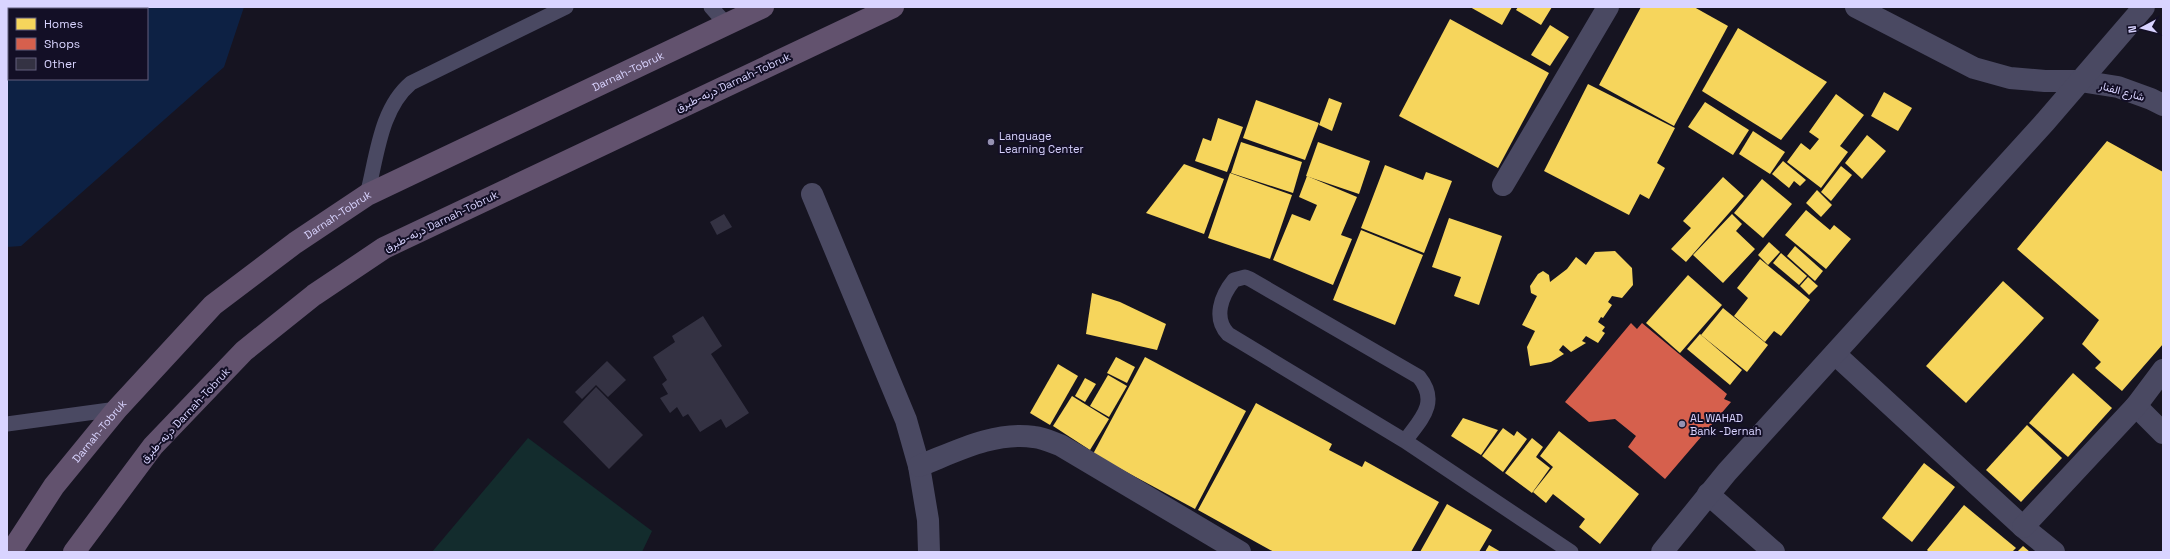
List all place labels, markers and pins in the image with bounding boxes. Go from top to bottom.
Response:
place label: Language Learning Center [999,129,1084,156]
marker: Language Learning Center [986,137,996,147]
place label: AL WAHAD Bank -Dernah [1690,411,1762,438]
marker: AL WAHAD Bank -Dernah [1677,419,1687,429]

